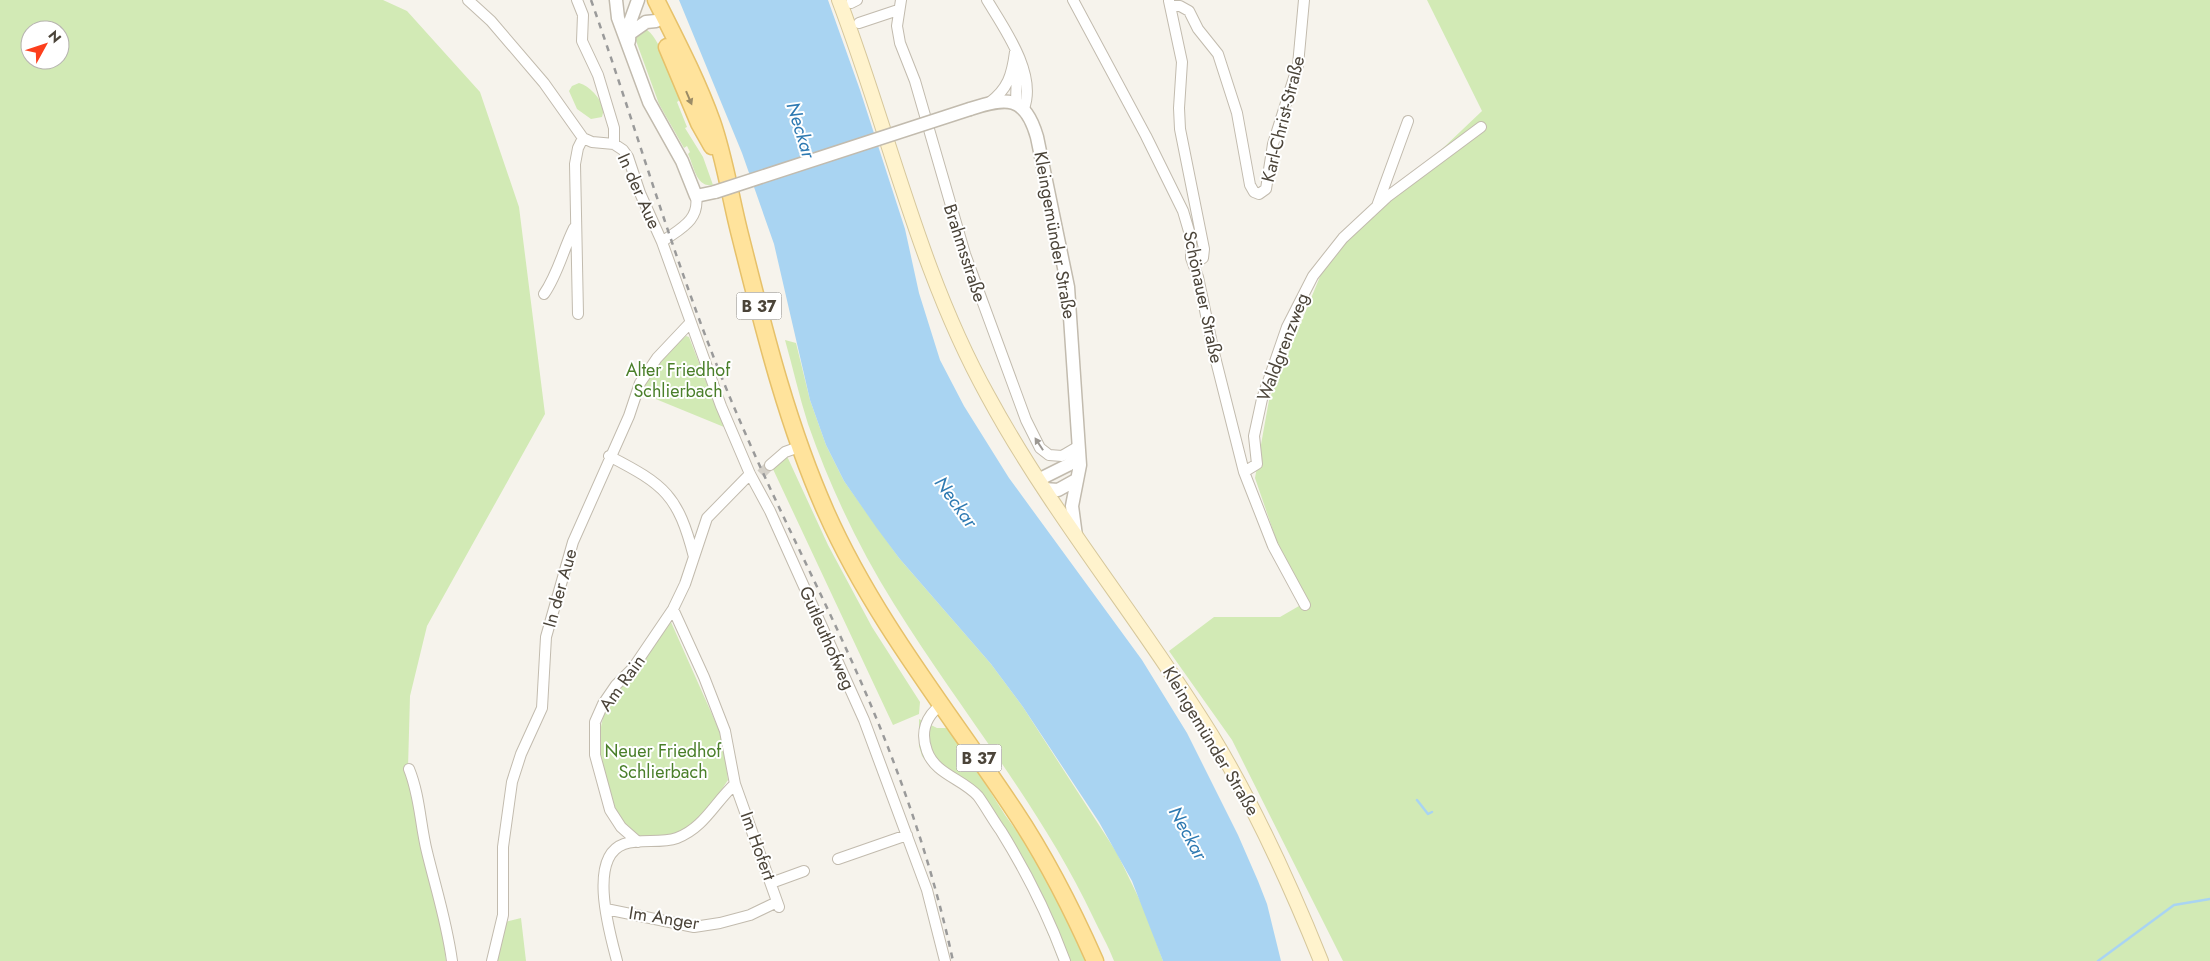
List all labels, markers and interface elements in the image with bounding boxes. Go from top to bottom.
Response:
north arrow [20,20,70,70]
text: N [44,26,66,47]
street label: Karl-Christ-Straße [1255,53,1311,185]
one-way arrow [685,91,693,106]
water label: Neckar [780,99,823,163]
street label: In der Aue [611,149,667,233]
street label: Kleingemünder Straße [1027,149,1083,321]
street label: Brahmsstraße [937,201,993,305]
street label: Schönauer Straße [1176,228,1230,366]
street label: Waldgrenzweg [1250,289,1316,405]
road number: B 37 [736,292,782,320]
park label: Alter Friedhof Schlierbach [626,357,731,404]
one-way arrow [1034,437,1043,451]
water label: Neckar [928,471,985,535]
street label: In der Aue [536,546,584,630]
street label: Gutleuthofweg [793,582,861,694]
street label: Am Rain [593,649,651,717]
street label: Kleingemünder Straße [1156,662,1266,820]
park label: Neuer Friedhof Schlierbach [605,738,722,785]
road number: B 37 [956,744,1002,771]
water label: Neckar [1162,801,1215,866]
street label: Im Hofert [734,808,783,885]
street label: Im Anger [627,900,702,937]

